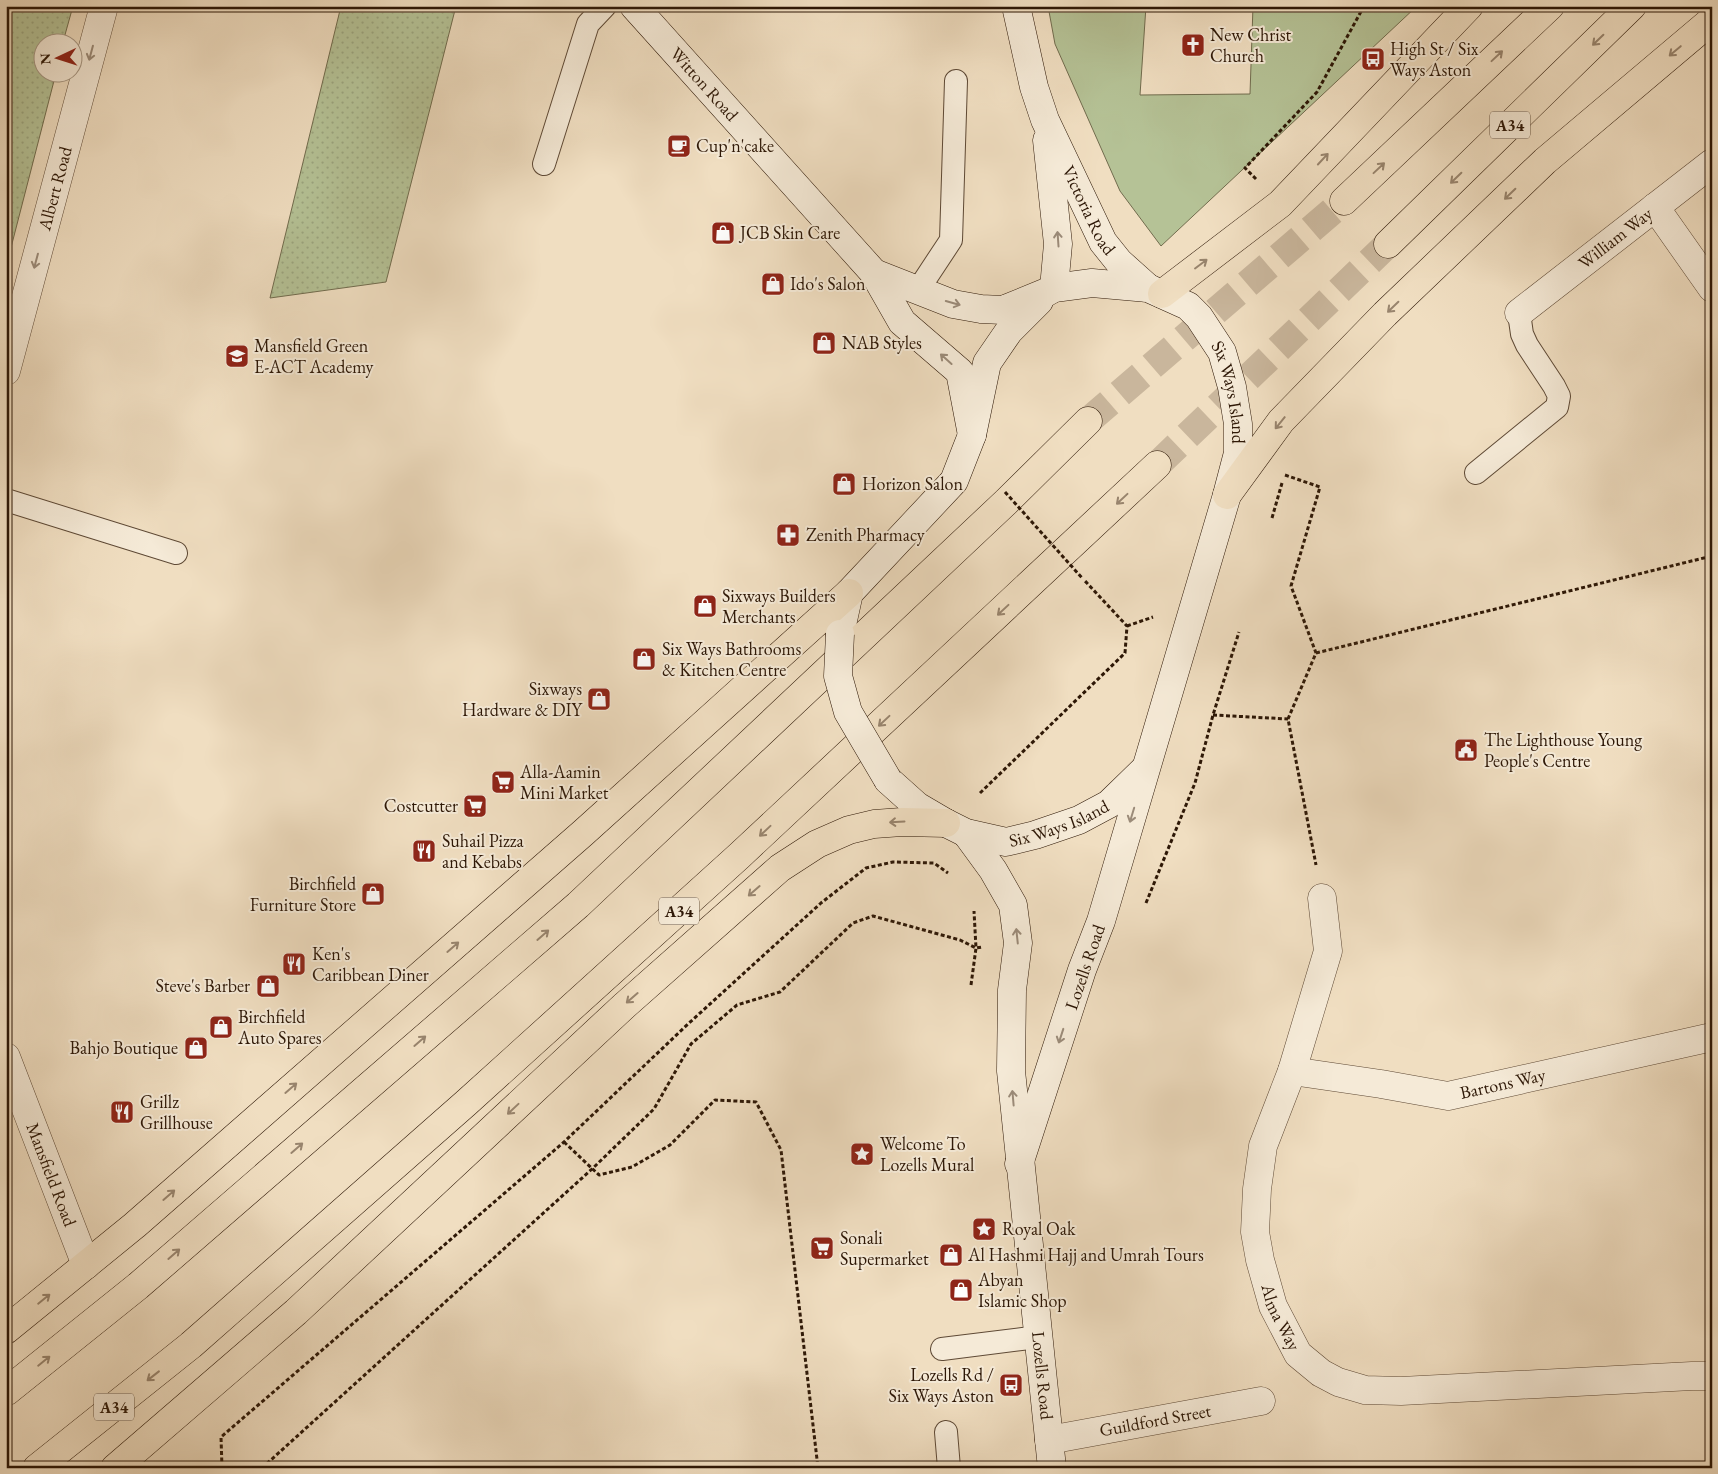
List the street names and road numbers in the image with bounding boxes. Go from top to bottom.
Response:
street label: Witton Road [665,42,744,126]
road number: A34 [1490,112,1530,138]
street label: Albert Road [32,143,77,234]
street label: Victoria Road [1057,162,1121,260]
street label: William Way [1573,202,1657,274]
street label: Six Ways Island [1207,336,1250,445]
street label: Six Ways Island [1007,794,1114,852]
road number: A34 [659,898,699,924]
street label: Lozells Road [1059,920,1110,1013]
street label: Bartons Way [1458,1063,1548,1104]
street label: Mansfield Road [21,1119,82,1230]
street label: Alma Way [1256,1280,1306,1355]
street label: Lozells Road [1027,1330,1059,1422]
road number: A34 [94,1394,134,1420]
street label: Guildford Street [1097,1398,1213,1442]

